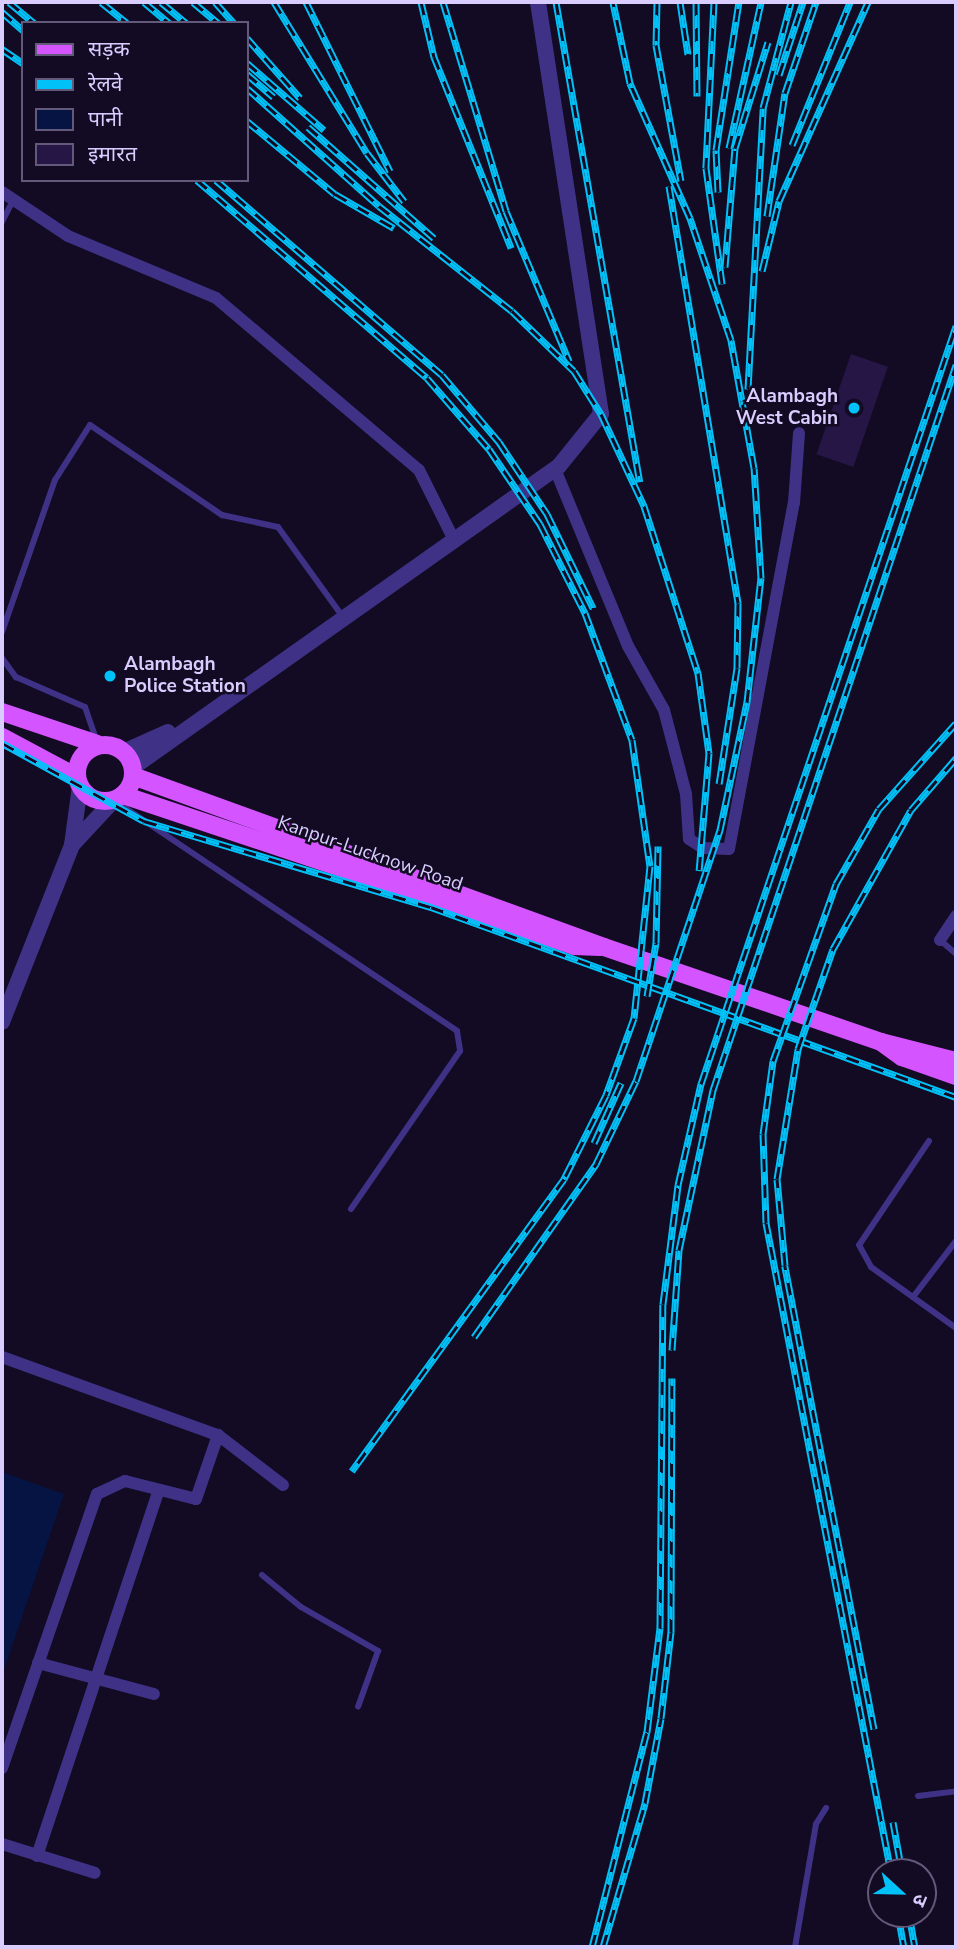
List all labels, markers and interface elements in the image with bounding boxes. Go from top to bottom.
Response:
legend [21,21,248,182]
text: सड़क [88,35,130,63]
text: रेलवे [88,70,123,98]
text: पानी [88,105,122,133]
text: इमारत [88,140,137,168]
place label: Alambagh West Cabin [736,386,838,430]
marker: Alambagh West Cabin [844,398,864,418]
place label: Alambagh Police Station [124,654,246,698]
marker: Alambagh Police Station [102,668,118,684]
street label: Kanpur-Lucknow Road [274,812,466,896]
north arrow [867,1858,937,1928]
text: उ [905,1890,934,1910]

